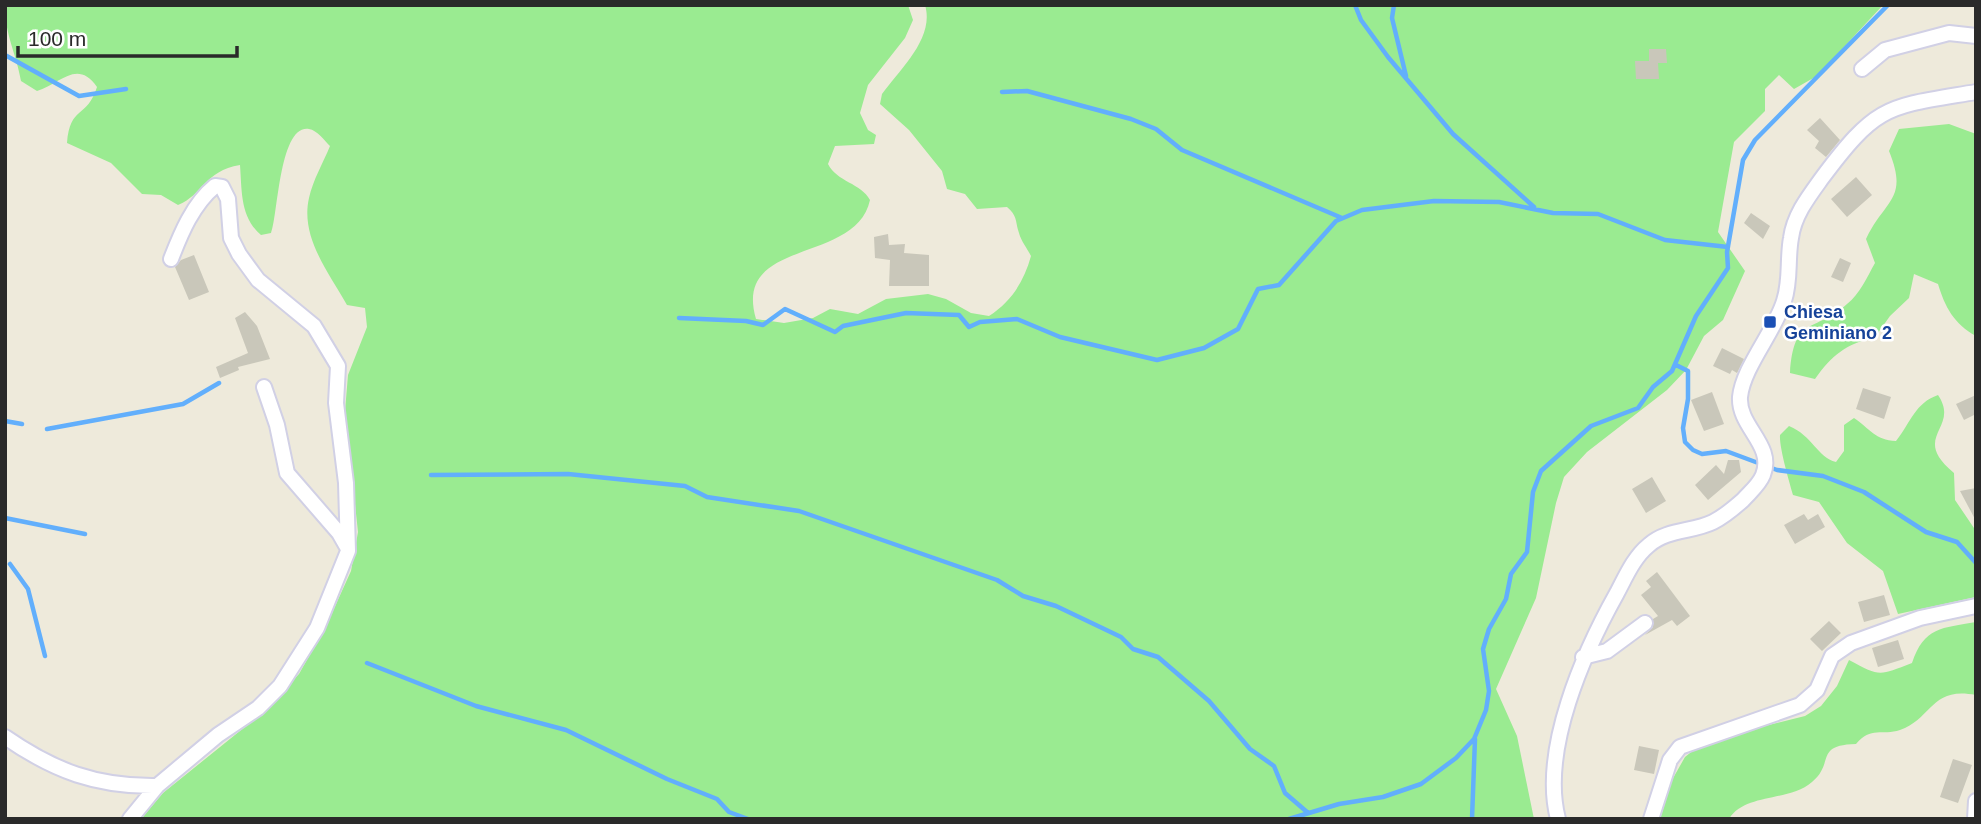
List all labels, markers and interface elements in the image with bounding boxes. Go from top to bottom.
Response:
scale bar [18,14,236,58]
text: 100 m [28,27,86,50]
place label: Chiesa Geminiano 2 [1784,302,1892,343]
marker: Chiesa Geminiano 2 [1762,314,1778,330]

